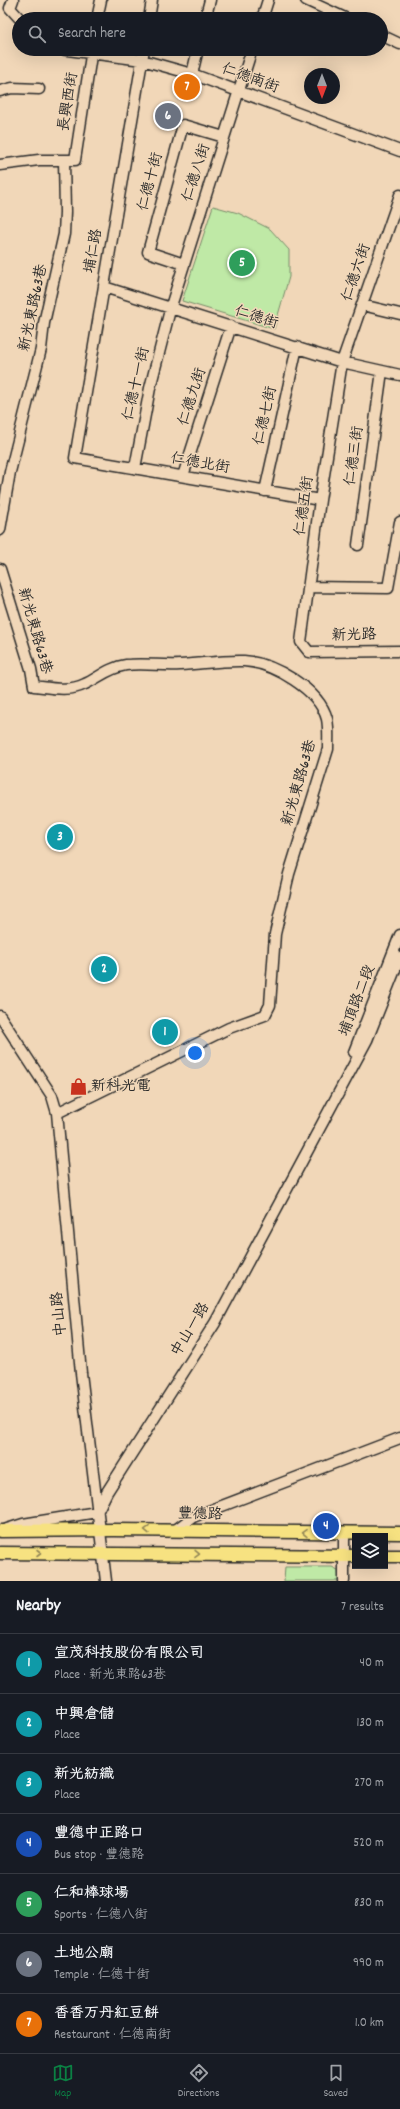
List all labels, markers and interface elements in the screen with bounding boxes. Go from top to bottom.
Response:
search box [12,12,388,56]
icon: search [26,23,48,45]
text: Search here [58,23,126,45]
street label: 仁德南街 [218,58,282,100]
north arrow [304,68,340,104]
street label: 長興西街 [53,71,85,133]
pin: 7 [174,72,200,102]
pin: 6 [155,101,181,131]
street label: 仁德八街 [177,141,217,205]
street label: 仁德十街 [133,150,169,214]
street label: 埔仁路 [79,227,109,275]
street label: 仁德六街 [337,241,377,305]
pin: 5 [229,248,255,278]
street label: 新光東路63巷 [14,262,54,354]
street label: 仁德街 [231,301,281,335]
street label: 仁德十一街 [118,345,156,423]
street label: 仁德九街 [173,365,213,429]
street label: 仁德七街 [249,384,283,448]
street label: 仁德三街 [340,425,370,487]
street label: 仁德北街 [169,448,231,480]
street label: 仁德五街 [290,475,320,537]
street label: 新光東路63巷 [11,585,57,677]
street label: 新光路 [331,625,377,647]
street label: 新光東路63巷 [277,737,323,829]
pin: 3 [47,822,73,852]
pin: 2 [91,954,117,984]
street label: 埔頂路二段 [334,962,382,1040]
pin: 1 [152,1017,178,1047]
your location [185,1043,205,1063]
place label: 新科光電 [91,1076,151,1098]
shop icon: 新科光電 [68,1077,88,1097]
street label: 中山路 [47,1291,73,1337]
street label: 中山一路 [166,1299,216,1361]
street label: 豐德路 [177,1504,223,1526]
pin: 4 [313,1511,339,1541]
one-way arrow [144,1526,150,1535]
one-way arrow [302,1529,308,1537]
map controls [352,1533,388,1569]
button: layers [352,1533,388,1569]
one-way arrow [36,1549,42,1557]
one-way arrow [194,1550,200,1558]
text: Nearby [16,1595,60,1619]
text: 7 results [341,1598,384,1617]
text: 宣茂科技股份有限公司 [54,1643,204,1665]
text: 1 [28,1654,30,1673]
text: 40 m [360,1654,384,1673]
text: Place · 新光東路63巷 [54,1666,166,1685]
text: 中興倉儲 [54,1704,114,1726]
text: 2 [26,1714,32,1733]
text: 130 m [356,1714,384,1733]
text: Place [54,1726,80,1745]
text: 新光紡織 [54,1764,114,1786]
text: 3 [26,1774,32,1793]
text: 270 m [354,1774,384,1793]
text: Place [54,1786,80,1805]
text: 豐德中正路口 [54,1823,144,1845]
text: 4 [26,1834,32,1853]
text: 520 m [353,1834,384,1853]
text: Bus stop · 豐德路 [54,1846,144,1865]
text: 仁和棒球場 [54,1883,129,1905]
text: 5 [26,1894,32,1913]
text: 830 m [354,1894,384,1913]
text: Sports · 仁德八街 [54,1906,148,1925]
text: 土地公廟 [54,1943,114,1965]
text: 6 [26,1954,32,1973]
text: 990 m [353,1954,384,1973]
text: Temple · 仁德十街 [54,1966,150,1985]
text: 香香万丹紅豆餅 [54,2003,159,2025]
text: 7 [27,2014,31,2033]
text: 1.0 km [355,2014,384,2033]
text: Restaurant · 仁德南街 [54,2026,171,2045]
tab: Map [52,2062,74,2102]
tab: Directions [178,2062,220,2102]
tab: Saved [323,2062,348,2102]

